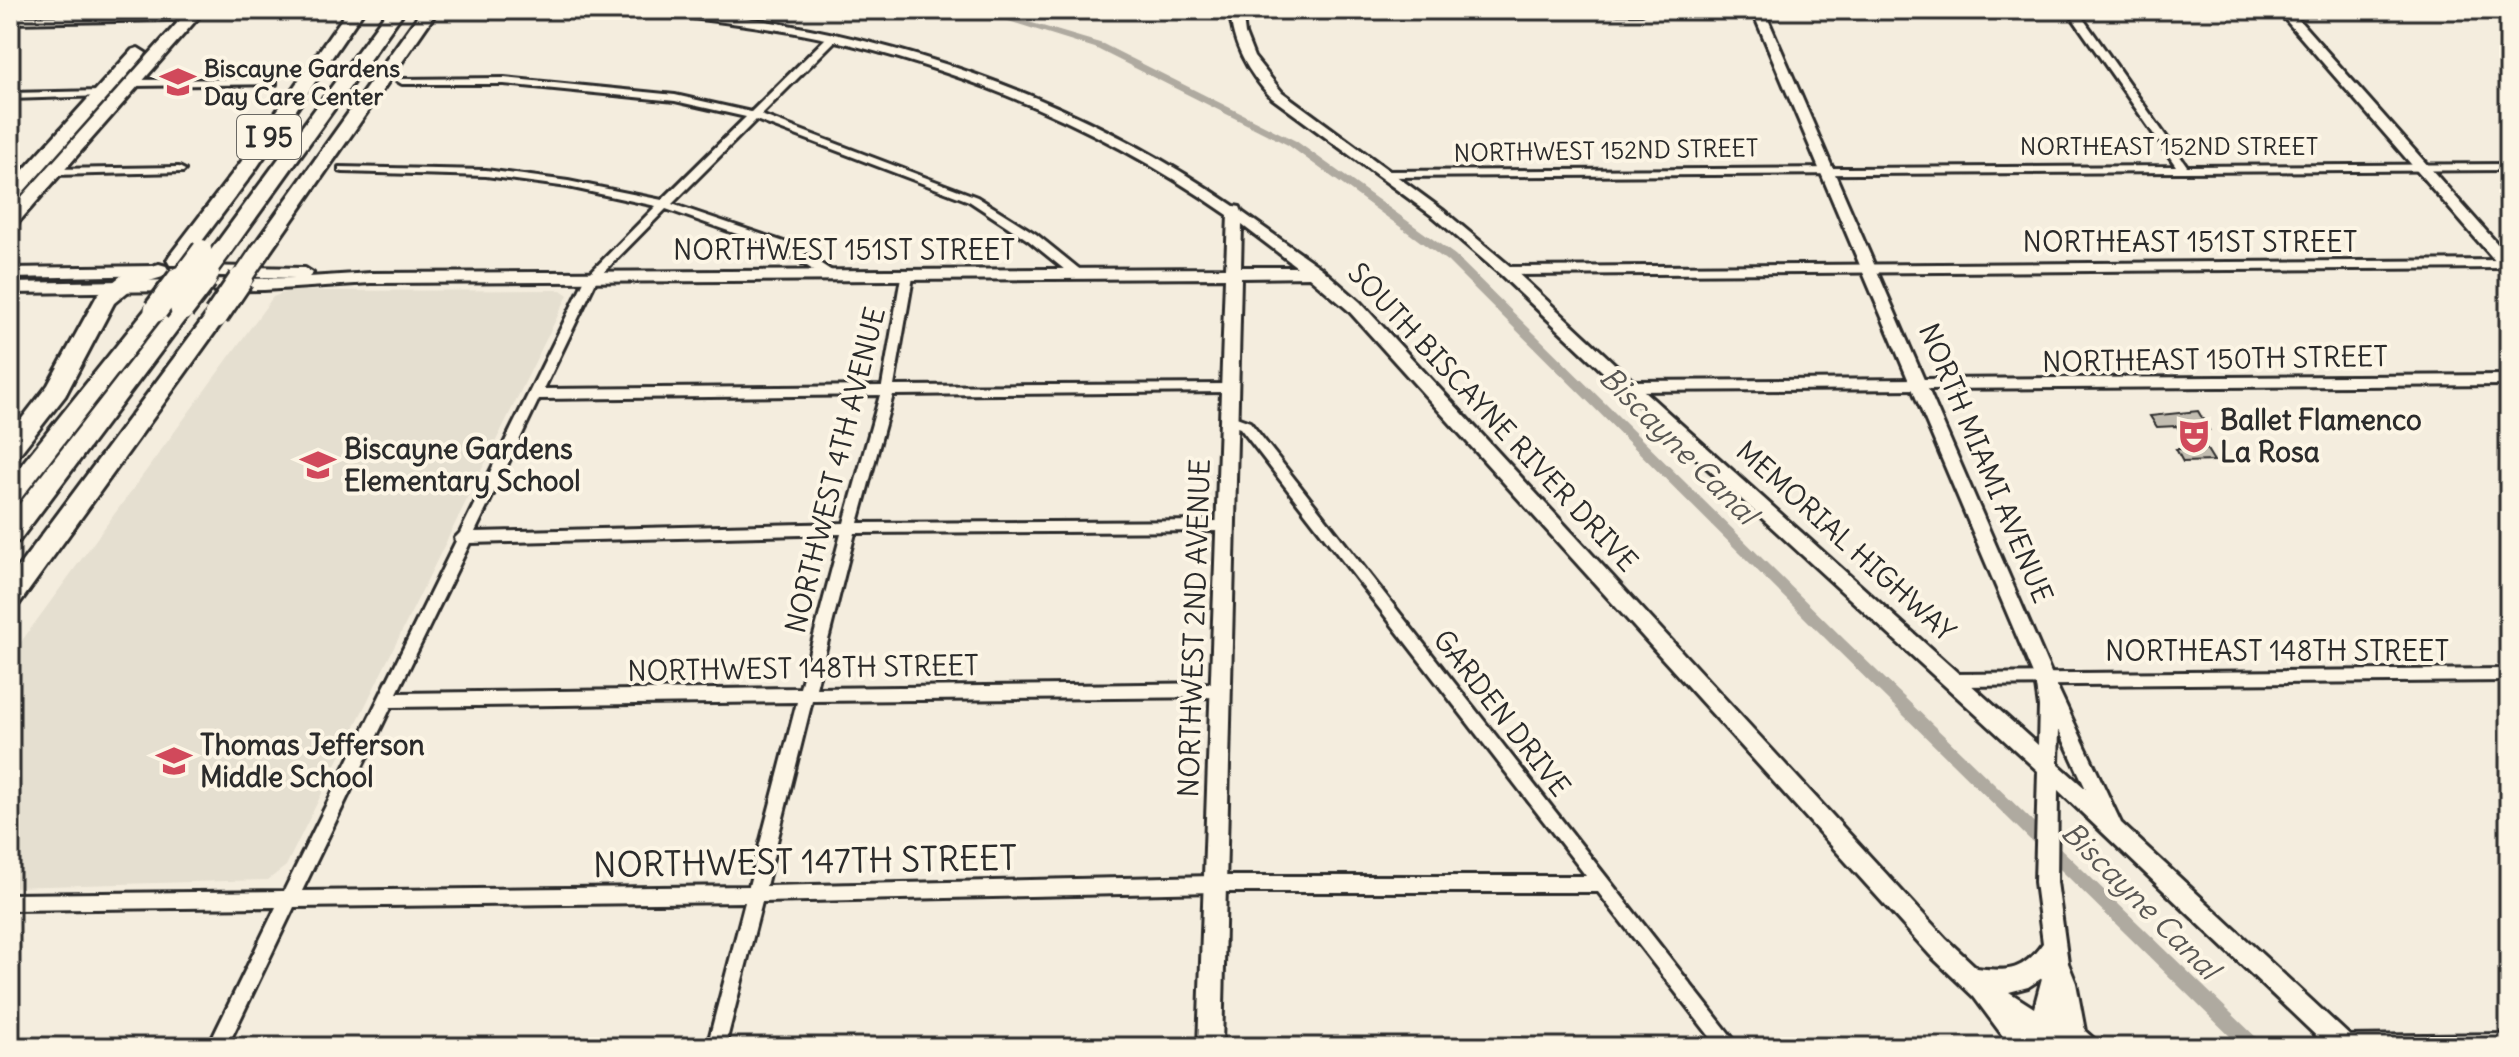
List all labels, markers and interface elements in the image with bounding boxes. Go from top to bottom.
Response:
place label: Biscayne Gardens Day Care Center [204,53,400,111]
school or university icon: Biscayne Gardens Day Care Center [159,63,197,101]
road number: I 95 [237,115,301,159]
street label: NORTHEAST 152ND STREET [2020,131,2318,161]
street label: NORTHWEST 152ND STREET [1453,132,1759,168]
street label: NORTHEAST 151ST STREET [2023,224,2357,260]
street label: NORTHWEST 151ST STREET [673,232,1015,268]
street label: SOUTH BISCAYNE RIVER DRIVE [1340,255,1646,579]
street label: NORTHWEST 4TH AVENUE [777,303,893,637]
street label: NORTH MIAMI AVENUE [1911,318,2061,608]
street label: NORTHEAST 150TH STREET [2042,338,2388,380]
water label: Biscayne Canal [1592,358,1769,535]
place label: Ballet Flamenco La Rosa [2220,402,2422,470]
theatre icon: Ballet Flamenco La Rosa [2175,417,2213,455]
place label: Biscayne Gardens Elementary School [344,431,581,499]
street label: MEMORIAL HIGHWAY [1729,433,1963,649]
school or university icon: Biscayne Gardens Elementary School [299,446,337,484]
street label: NORTHWEST 2ND AVENUE [1170,458,1218,798]
street label: GARDEN DRIVE [1426,622,1578,804]
street label: NORTHEAST 148TH STREET [2105,633,2449,669]
street label: NORTHWEST 148TH STREET [627,647,979,689]
place label: Thomas Jefferson Middle School [200,727,425,795]
school or university icon: Thomas Jefferson Middle School [155,742,193,780]
water label: Biscayne Canal [2054,813,2231,990]
street label: NORTHWEST 147TH STREET [593,836,1017,886]

